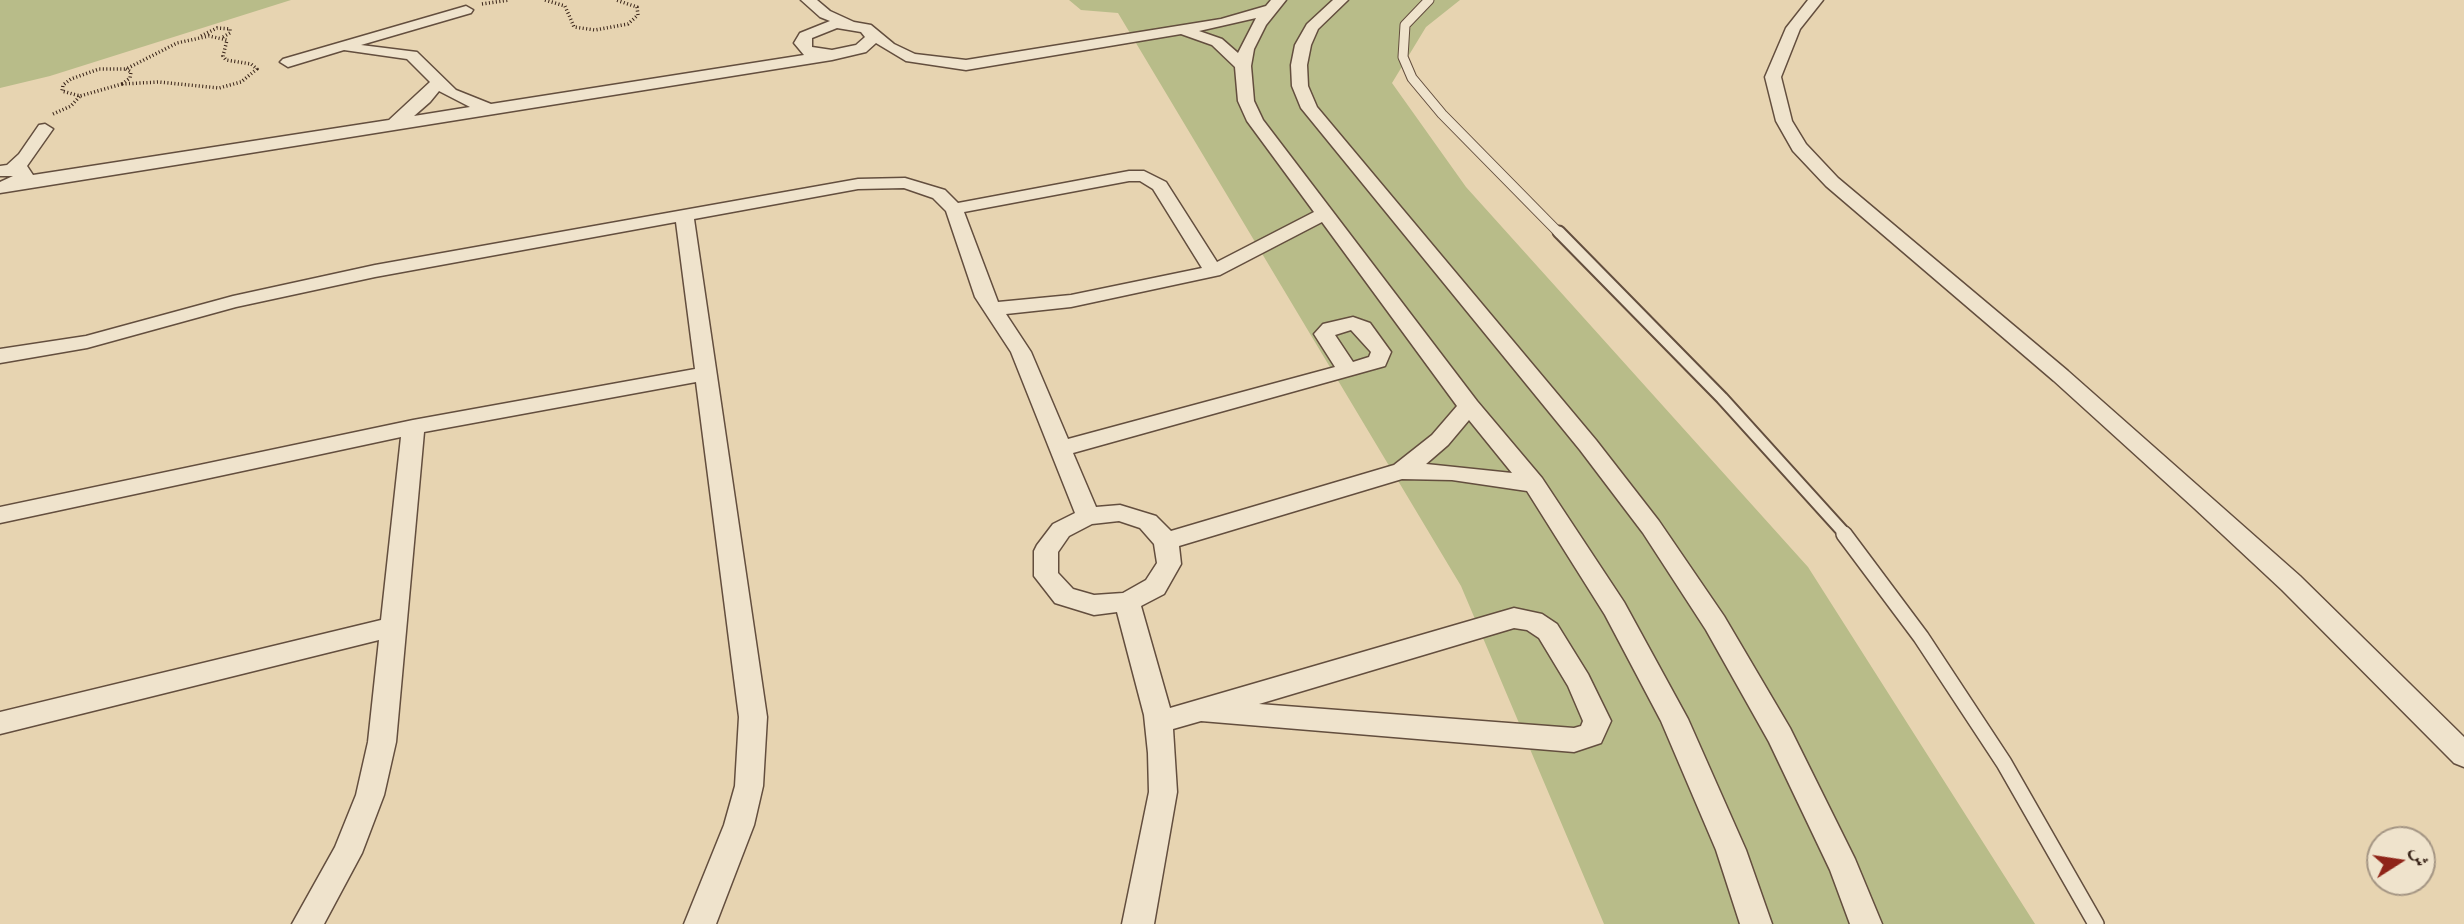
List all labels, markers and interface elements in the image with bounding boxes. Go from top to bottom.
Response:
north arrow [2366,826,2436,896]
text: ش [2406,845,2433,869]

